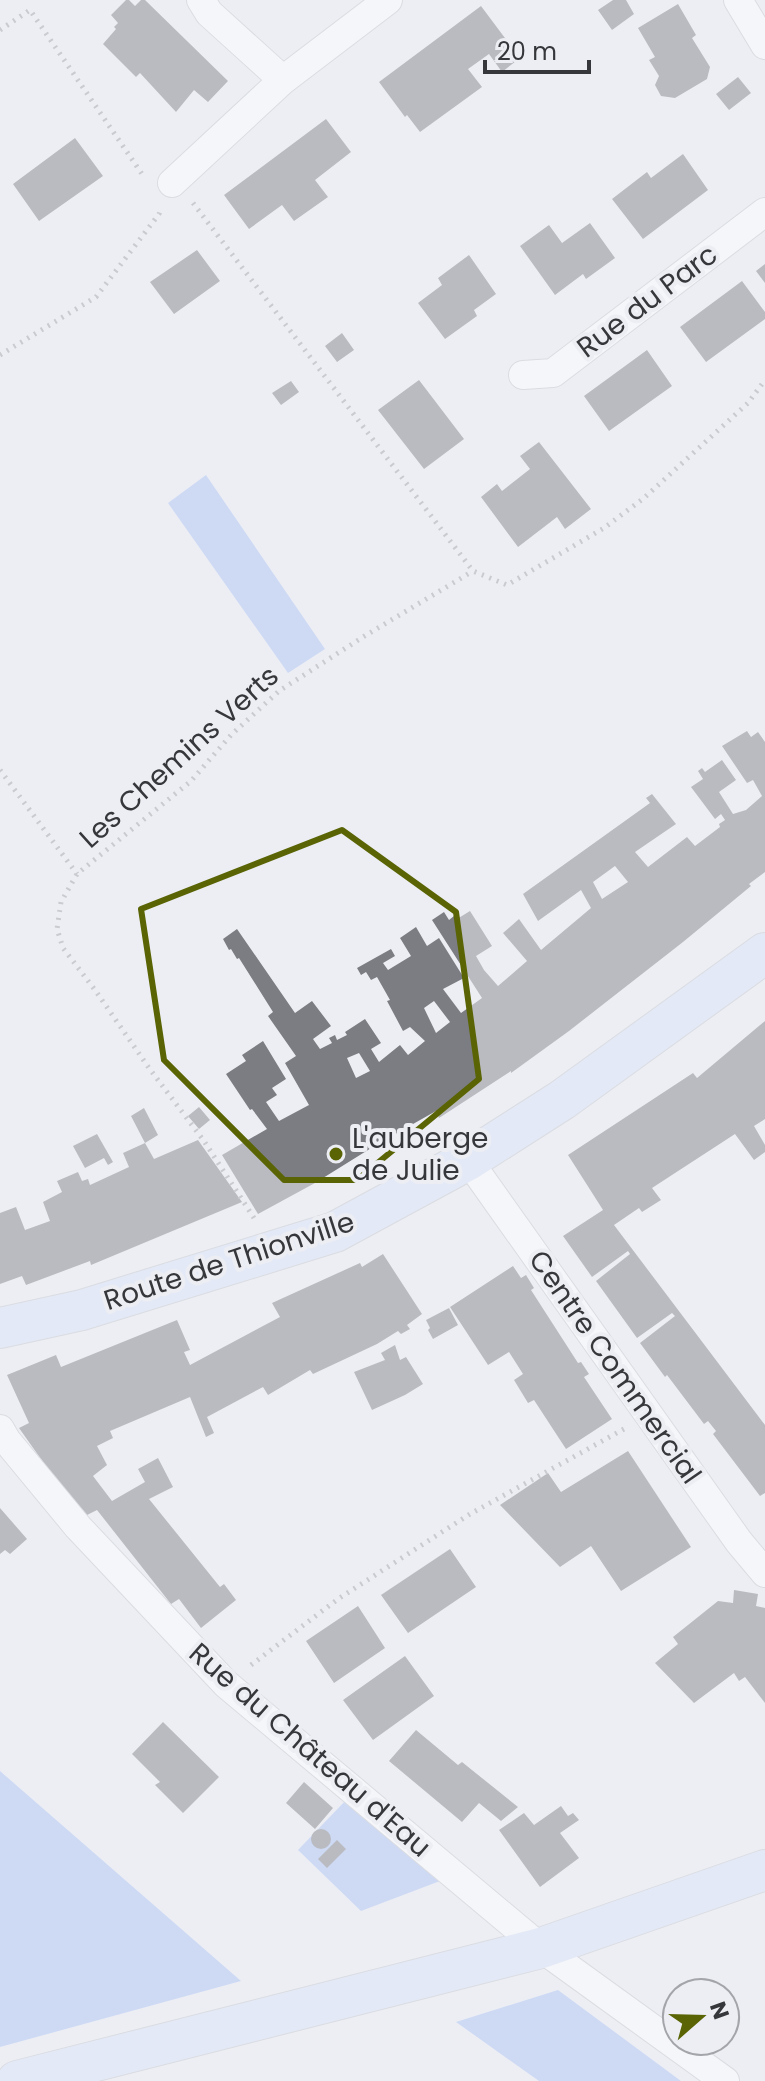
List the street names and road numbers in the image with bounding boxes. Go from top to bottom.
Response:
street label: Rue du Parc [569,235,725,367]
street label: Les Chemins Verts [71,657,287,857]
street label: Route de Thionville [99,1202,359,1320]
street label: Centre Commercial [520,1242,710,1492]
street label: Rue du Château d'Eau [181,1634,439,1866]

